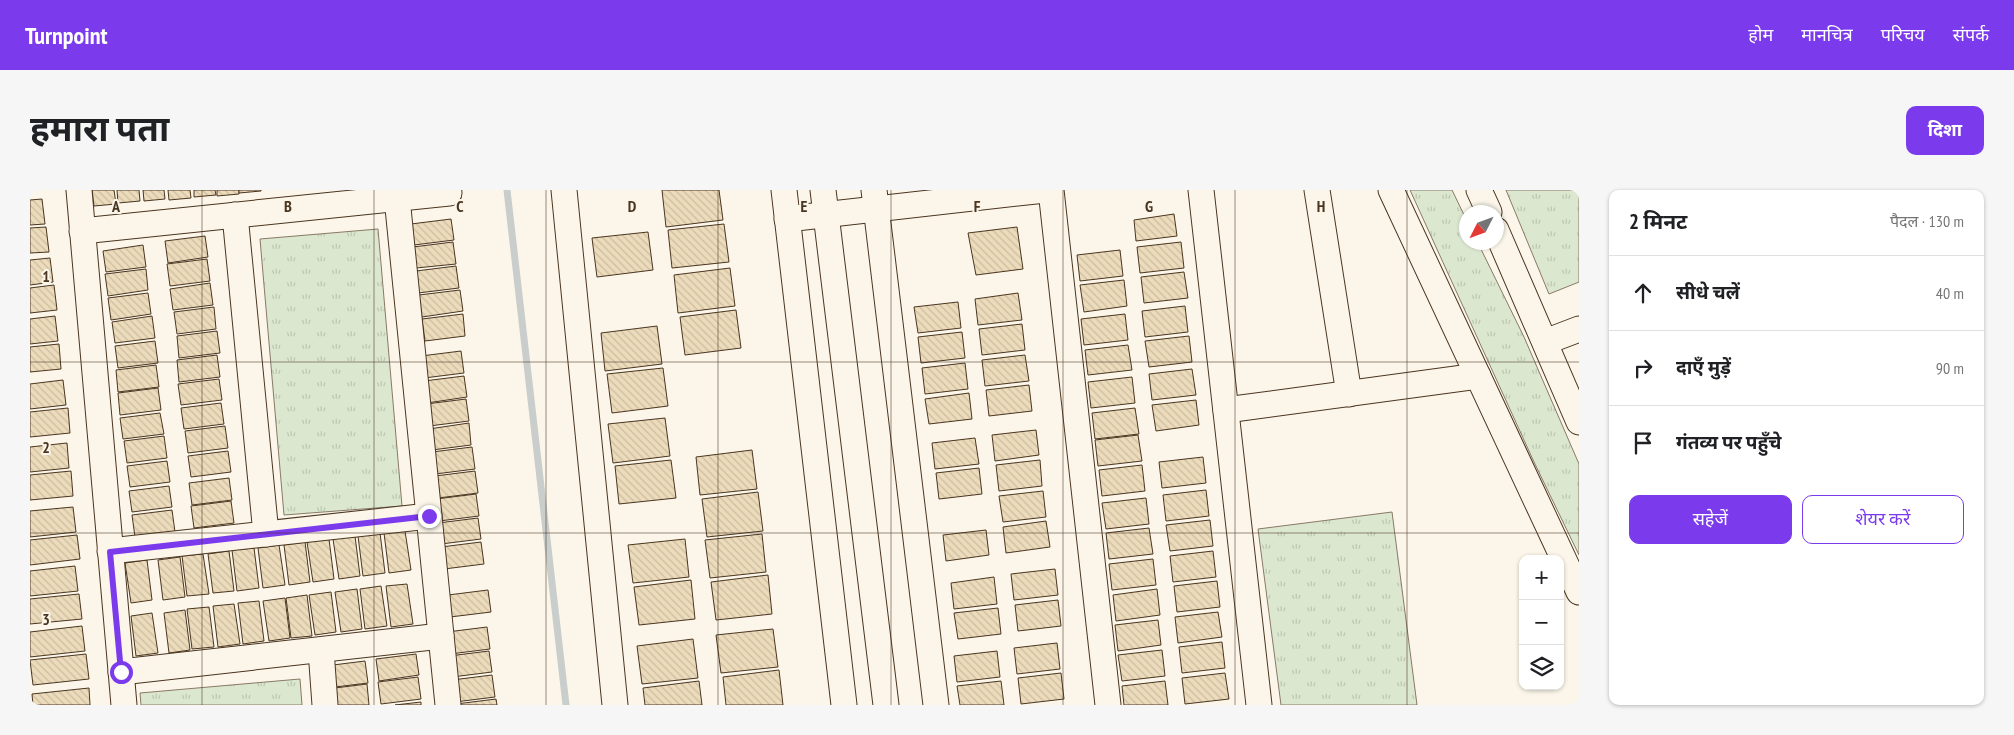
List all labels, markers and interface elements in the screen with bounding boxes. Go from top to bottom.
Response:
text: Turnpoint [25,20,107,51]
text: होम [1748,23,1773,46]
text: मानचित्र [1801,23,1853,46]
text: परिचय [1881,23,1925,46]
text: संपर्क [1953,23,1989,46]
text: हमारा पता [30,105,169,151]
button: दिशा [1906,106,1984,155]
text: A [111,196,121,216]
text: B [284,196,292,216]
text: C [456,196,464,216]
text: D [628,196,637,216]
text: E [801,196,808,216]
text: F [974,196,981,216]
text: G [1145,196,1153,216]
text: H [1317,196,1325,216]
north arrow [1459,205,1504,250]
text: 2 मिनट [1629,208,1687,235]
text: पैदल · 130 m [1890,211,1964,231]
text: 1 [42,266,50,286]
icon: ahead [1629,279,1657,307]
text: सीधे चलें [1676,280,1740,304]
text: 40 m [1936,283,1964,303]
icon: right [1629,354,1657,382]
text: दाएँ मुड़ें [1676,355,1731,379]
text: 90 m [1936,358,1964,378]
icon: arrive [1629,429,1657,457]
text: गंतव्य पर पहुँचे [1676,430,1781,454]
text: 2 [42,437,50,457]
button: सहेजें [1629,495,1792,544]
button: शेयर करें [1802,495,1964,544]
route end [418,505,441,528]
map controls [1519,555,1564,690]
button: + [1519,555,1564,600]
button: − [1519,600,1564,645]
text: 3 [42,609,50,629]
button: layers [1519,645,1564,690]
route start [110,661,133,684]

